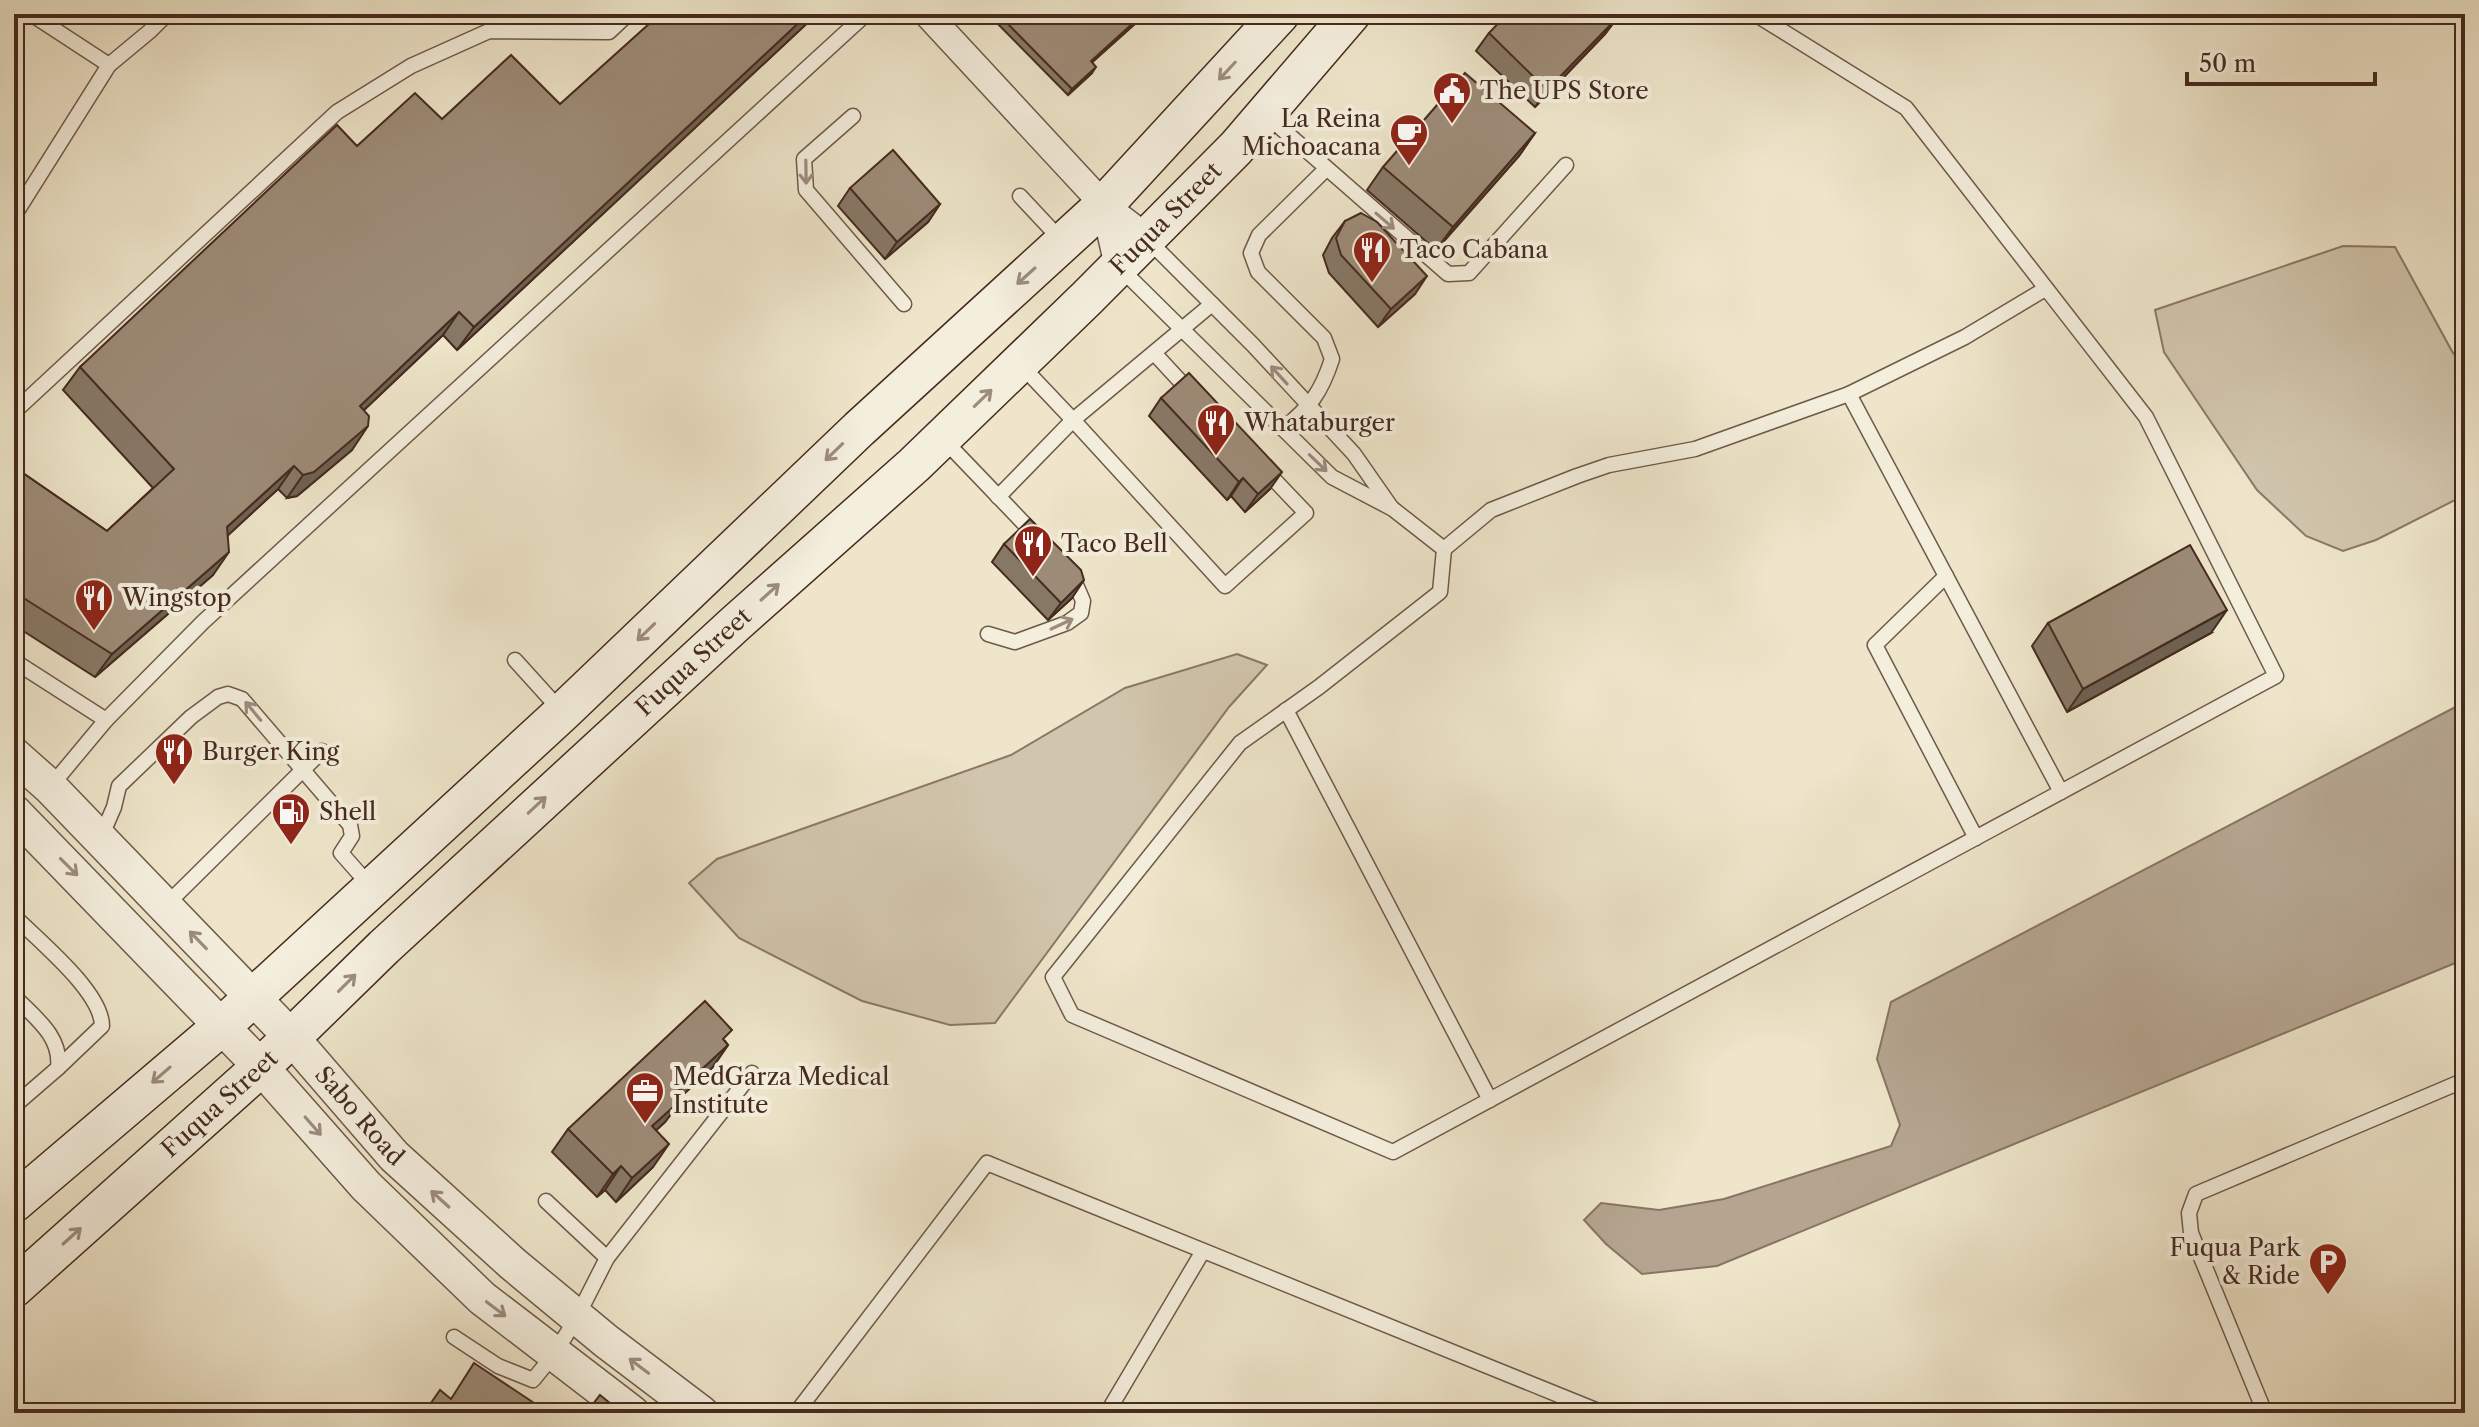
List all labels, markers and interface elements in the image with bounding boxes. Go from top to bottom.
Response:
scale bar [2187,36,2375,86]
text: 50 m [2199,49,2256,78]
one-way arrow [1219,61,1237,81]
public building icon: The UPS Store [1431,70,1473,125]
place label: The UPS Store [1480,76,1649,105]
place label: La Reina Michoacana [1242,104,1381,161]
cafe icon: La Reina Michoacana [1388,112,1430,167]
street label: Fuqua Street [1104,156,1228,280]
one-way arrow [798,158,813,184]
one-way arrow [1374,211,1394,229]
restaurant icon: Taco Cabana [1351,229,1393,284]
place label: Taco Cabana [1400,235,1548,264]
one-way arrow [1016,267,1036,285]
one-way arrow [1270,365,1288,385]
one-way arrow [973,389,992,408]
restaurant icon: Whataburger [1195,402,1237,457]
place label: Whataburger [1243,408,1395,437]
one-way arrow [825,442,844,461]
one-way arrow [1308,453,1327,472]
restaurant icon: Taco Bell [1012,523,1054,578]
place label: Taco Bell [1061,529,1168,558]
restaurant icon: Wingstop [73,577,115,632]
place label: Wingstop [121,583,232,612]
one-way arrow [760,583,780,601]
street label: Fuqua Street [630,601,757,722]
one-way arrow [1049,616,1073,631]
one-way arrow [637,622,656,641]
one-way arrow [244,702,262,722]
restaurant icon: Burger King [153,731,195,786]
place label: Burger King [202,737,340,766]
fuel station icon: Shell [270,791,312,846]
one-way arrow [527,796,547,815]
place label: Shell [319,797,376,826]
one-way arrow [59,857,78,876]
one-way arrow [189,931,208,950]
one-way arrow [337,974,356,993]
street label: Fuqua Street [155,1043,284,1163]
street label: Sabo Road [309,1060,410,1172]
place label: MedGarza Medical Institute [673,1062,889,1119]
one-way arrow [152,1066,172,1084]
office icon: MedGarza Medical Institute [624,1070,666,1125]
one-way arrow [303,1115,321,1135]
one-way arrow [431,1190,451,1208]
one-way arrow [62,1227,82,1245]
place label: Fuqua Park & Ride [2169,1233,2301,1290]
parking icon: Fuqua Park & Ride [2307,1241,2349,1296]
one-way arrow [485,1301,507,1318]
one-way arrow [629,1357,650,1374]

